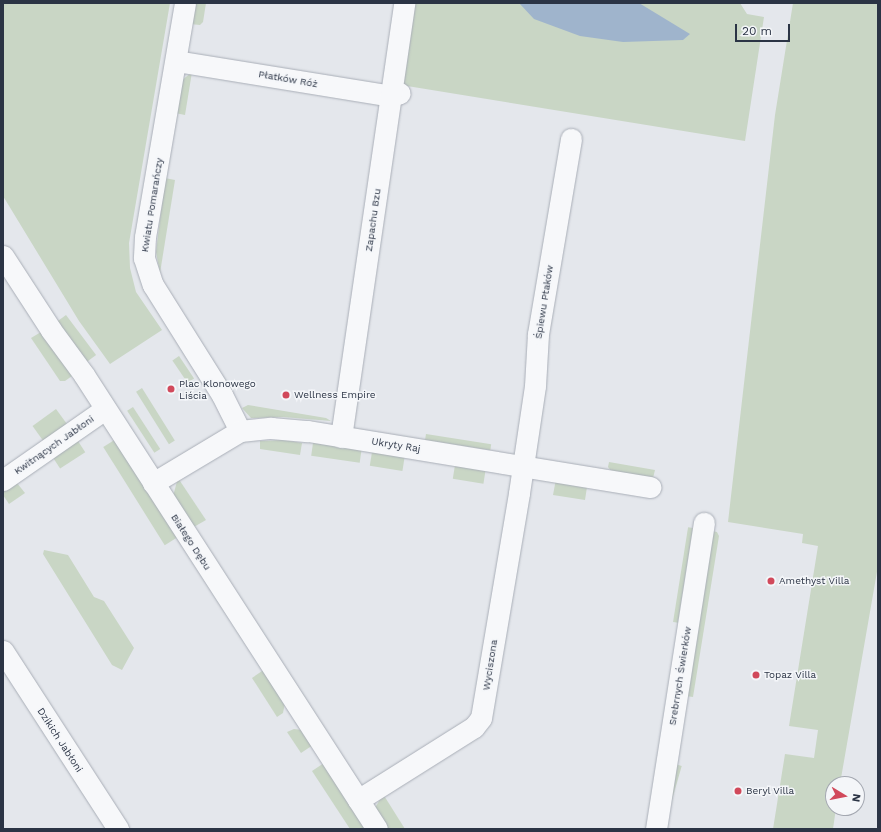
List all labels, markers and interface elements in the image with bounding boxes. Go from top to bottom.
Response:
scale bar [737,16,792,42]
text: 20 m [742,24,772,38]
street label: Płatków Róż [257,68,319,90]
street label: Kwiatu Pomarańczy [139,157,165,253]
street label: Zapachu Bzu [363,188,383,252]
street label: Śpiewu Ptaków [532,264,556,340]
place label: Plac Klonowego Liścia [179,377,256,400]
marker: Plac Klonowego Liścia [166,384,176,394]
place label: Wellness Empire [294,389,376,401]
marker: Wellness Empire [281,390,291,400]
street label: Kwitnących Jabłoni [12,413,96,477]
street label: Ukryty Raj [371,435,421,455]
street label: Białego Dębu [168,512,214,572]
place label: Amethyst Villa [779,575,850,587]
marker: Amethyst Villa [766,576,776,586]
street label: Srebrnych Świerków [666,626,694,726]
street label: Wyciszona [480,639,500,691]
place label: Topaz Villa [764,669,817,681]
marker: Topaz Villa [751,670,761,680]
street label: Dzikich Jabłoni [35,705,85,775]
north arrow [825,776,865,816]
place label: Beryl Villa [746,785,795,797]
marker: Beryl Villa [733,786,743,796]
text: N [849,793,863,803]

